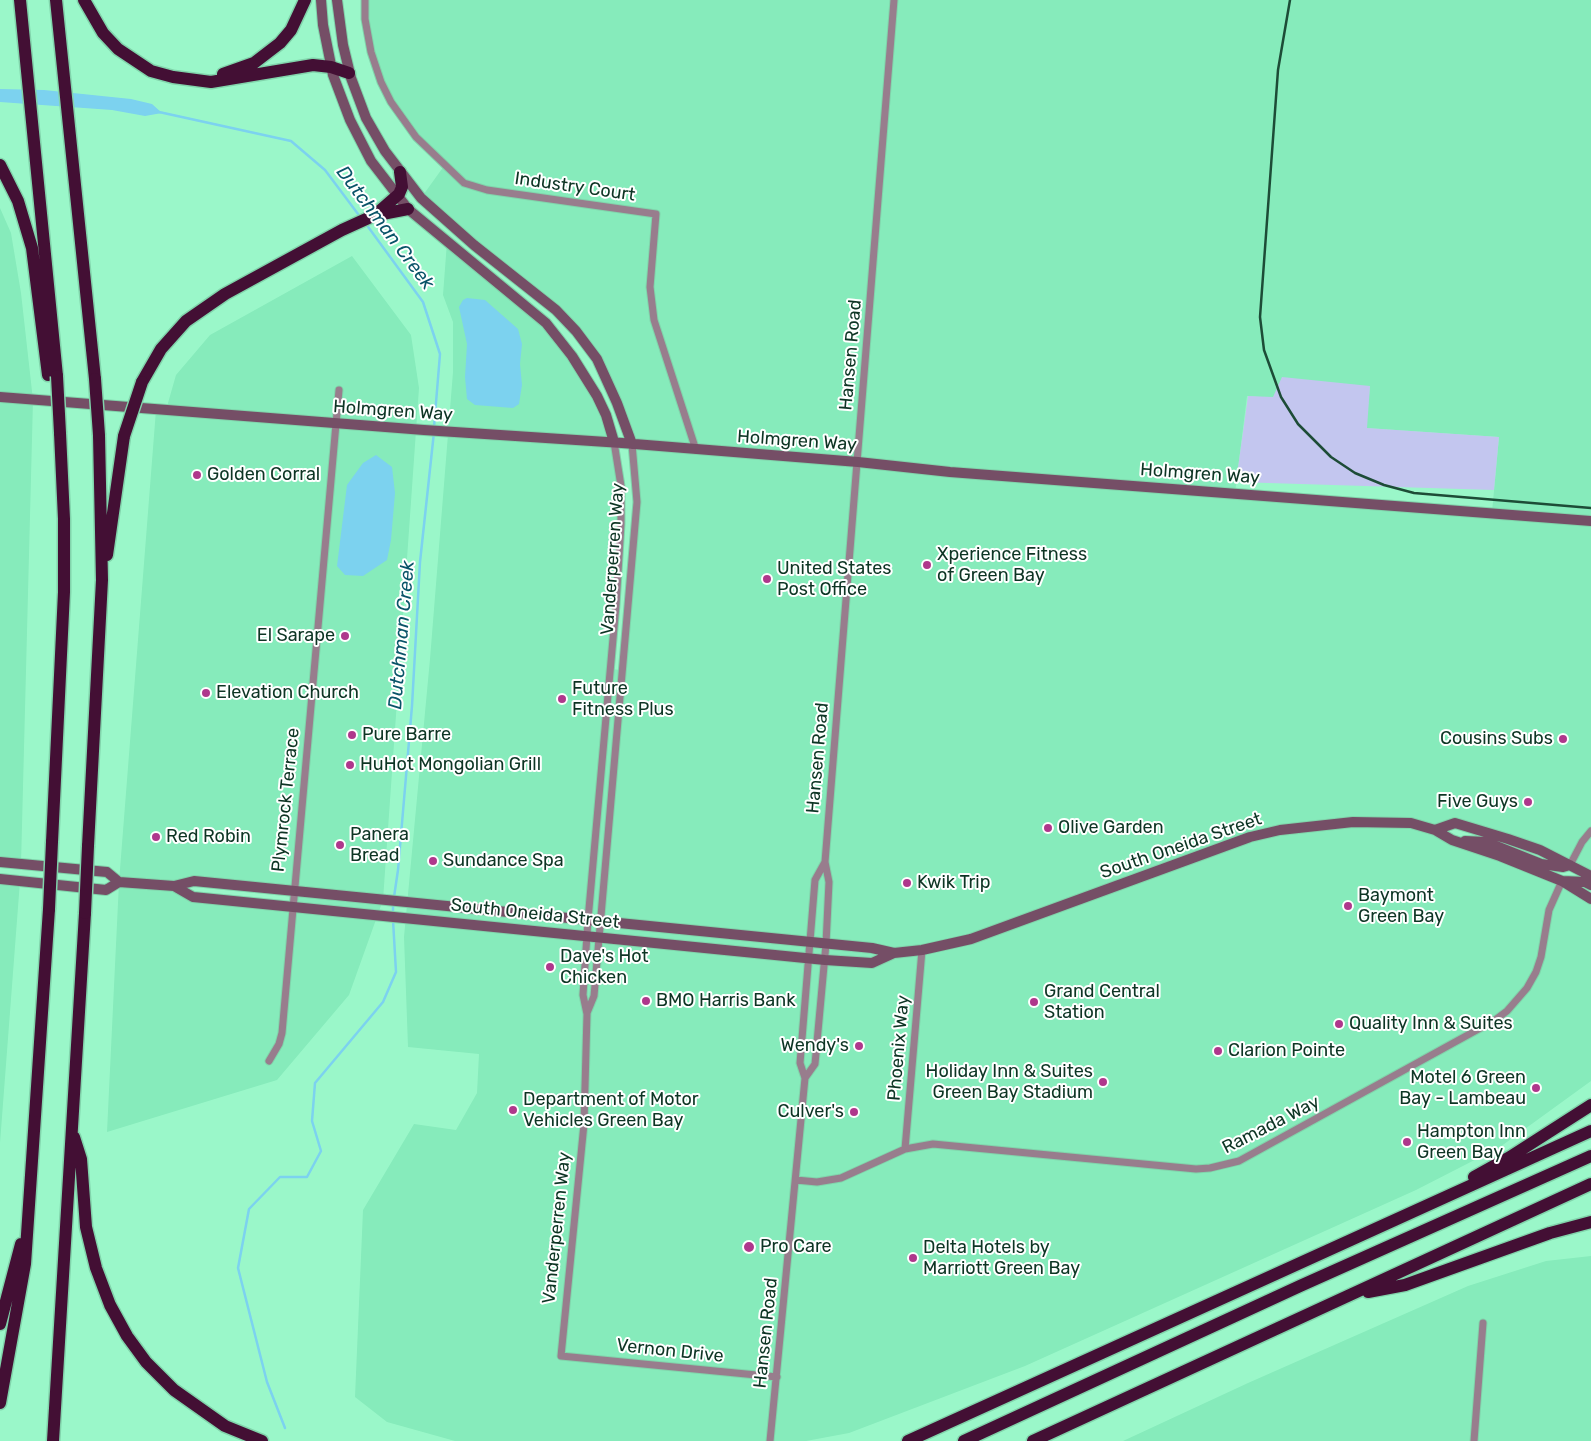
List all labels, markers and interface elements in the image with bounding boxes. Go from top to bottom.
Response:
water label: Dutchman Creek [331,162,439,294]
street label: Industry Court [513,168,637,206]
street label: Hansen Road [835,299,867,411]
street label: Holmgren Way [332,396,454,426]
street label: Holmgren Way [736,426,858,456]
street label: Holmgren Way [1139,459,1261,489]
place label: Golden Corral [207,464,320,486]
marker: Golden Corral [191,469,203,481]
street label: Vanderperren Way [597,482,629,636]
place label: Xperience Fitness of Green Bay [937,544,1087,586]
place label: United States Post Office [777,558,892,600]
marker: Xperience Fitness of Green Bay [921,559,933,571]
water label: Dutchman Creek [384,560,420,710]
marker: United States Post Office [761,573,773,585]
place label: El Sarape [257,625,335,647]
marker: El Sarape [339,630,351,642]
place label: Future Fitness Plus [572,678,674,721]
place label: Elevation Church [216,682,359,704]
marker: Elevation Church [200,687,212,699]
marker: Future Fitness Plus [556,693,568,705]
street label: Hansen Road [802,702,834,814]
place label: Pure Barre [362,724,451,746]
street label: Plymrock Terrace [268,727,304,873]
place label: Cousins Subs [1440,728,1553,750]
marker: Pure Barre [346,729,358,741]
marker: Cousins Subs [1557,733,1569,745]
place label: HuHot Mongolian Grill [360,754,541,776]
marker: HuHot Mongolian Grill [344,759,356,771]
place label: Five Guys [1437,791,1518,813]
marker: Five Guys [1522,796,1534,808]
street label: South Oneida Street [1097,808,1265,884]
place label: Olive Garden [1058,817,1164,839]
marker: Olive Garden [1042,822,1054,834]
place label: Panera Bread [350,824,409,866]
place label: Red Robin [166,826,251,848]
marker: Red Robin [150,831,162,843]
marker: Panera Bread [334,839,346,851]
place label: Sundance Spa [443,850,564,872]
marker: Sundance Spa [427,855,439,867]
place label: Kwik Trip [917,872,990,894]
marker: Kwik Trip [901,877,913,889]
place label: Baymont Green Bay [1358,885,1444,928]
street label: South Oneida Street [450,894,620,934]
marker: Baymont Green Bay [1342,900,1354,912]
place label: Dave's Hot Chicken [560,946,649,989]
marker: Dave's Hot Chicken [544,961,556,973]
place label: Grand Central Station [1044,981,1160,1024]
place label: BMO Harris Bank [656,990,795,1012]
street label: Phoenix Way [884,994,914,1102]
marker: BMO Harris Bank [640,995,652,1007]
marker: Grand Central Station [1028,996,1040,1008]
place label: Quality Inn & Suites [1349,1013,1513,1035]
marker: Quality Inn & Suites [1333,1018,1345,1030]
place label: Wendy's [781,1035,849,1057]
marker: Wendy's [853,1040,865,1052]
place label: Clarion Pointe [1228,1040,1345,1062]
marker: Clarion Pointe [1212,1045,1224,1057]
place label: Holiday Inn & Suites Green Bay Stadium [926,1061,1093,1104]
place label: Motel 6 Green Bay - Lambeau [1399,1067,1526,1110]
marker: Holiday Inn & Suites Green Bay Stadium [1097,1076,1109,1088]
marker: Motel 6 Green Bay - Lambeau [1530,1082,1542,1094]
place label: Department of Motor Vehicles Green Bay [523,1089,699,1132]
street label: Ramada Way [1219,1091,1323,1159]
place label: Culver's [778,1101,844,1123]
marker: Department of Motor Vehicles Green Bay [507,1104,519,1116]
marker: Culver's [848,1106,860,1118]
place label: Hampton Inn Green Bay [1417,1121,1526,1164]
marker: Hampton Inn Green Bay [1401,1136,1413,1148]
street label: Vanderperren Way [538,1151,576,1305]
place label: Pro Care [760,1236,832,1258]
place label: Delta Hotels by Marriott Green Bay [923,1237,1080,1280]
marker: Pro Care [742,1240,756,1254]
marker: Delta Hotels by Marriott Green Bay [907,1252,919,1264]
street label: Hansen Road [749,1277,783,1389]
street label: Vernon Drive [615,1335,725,1367]

